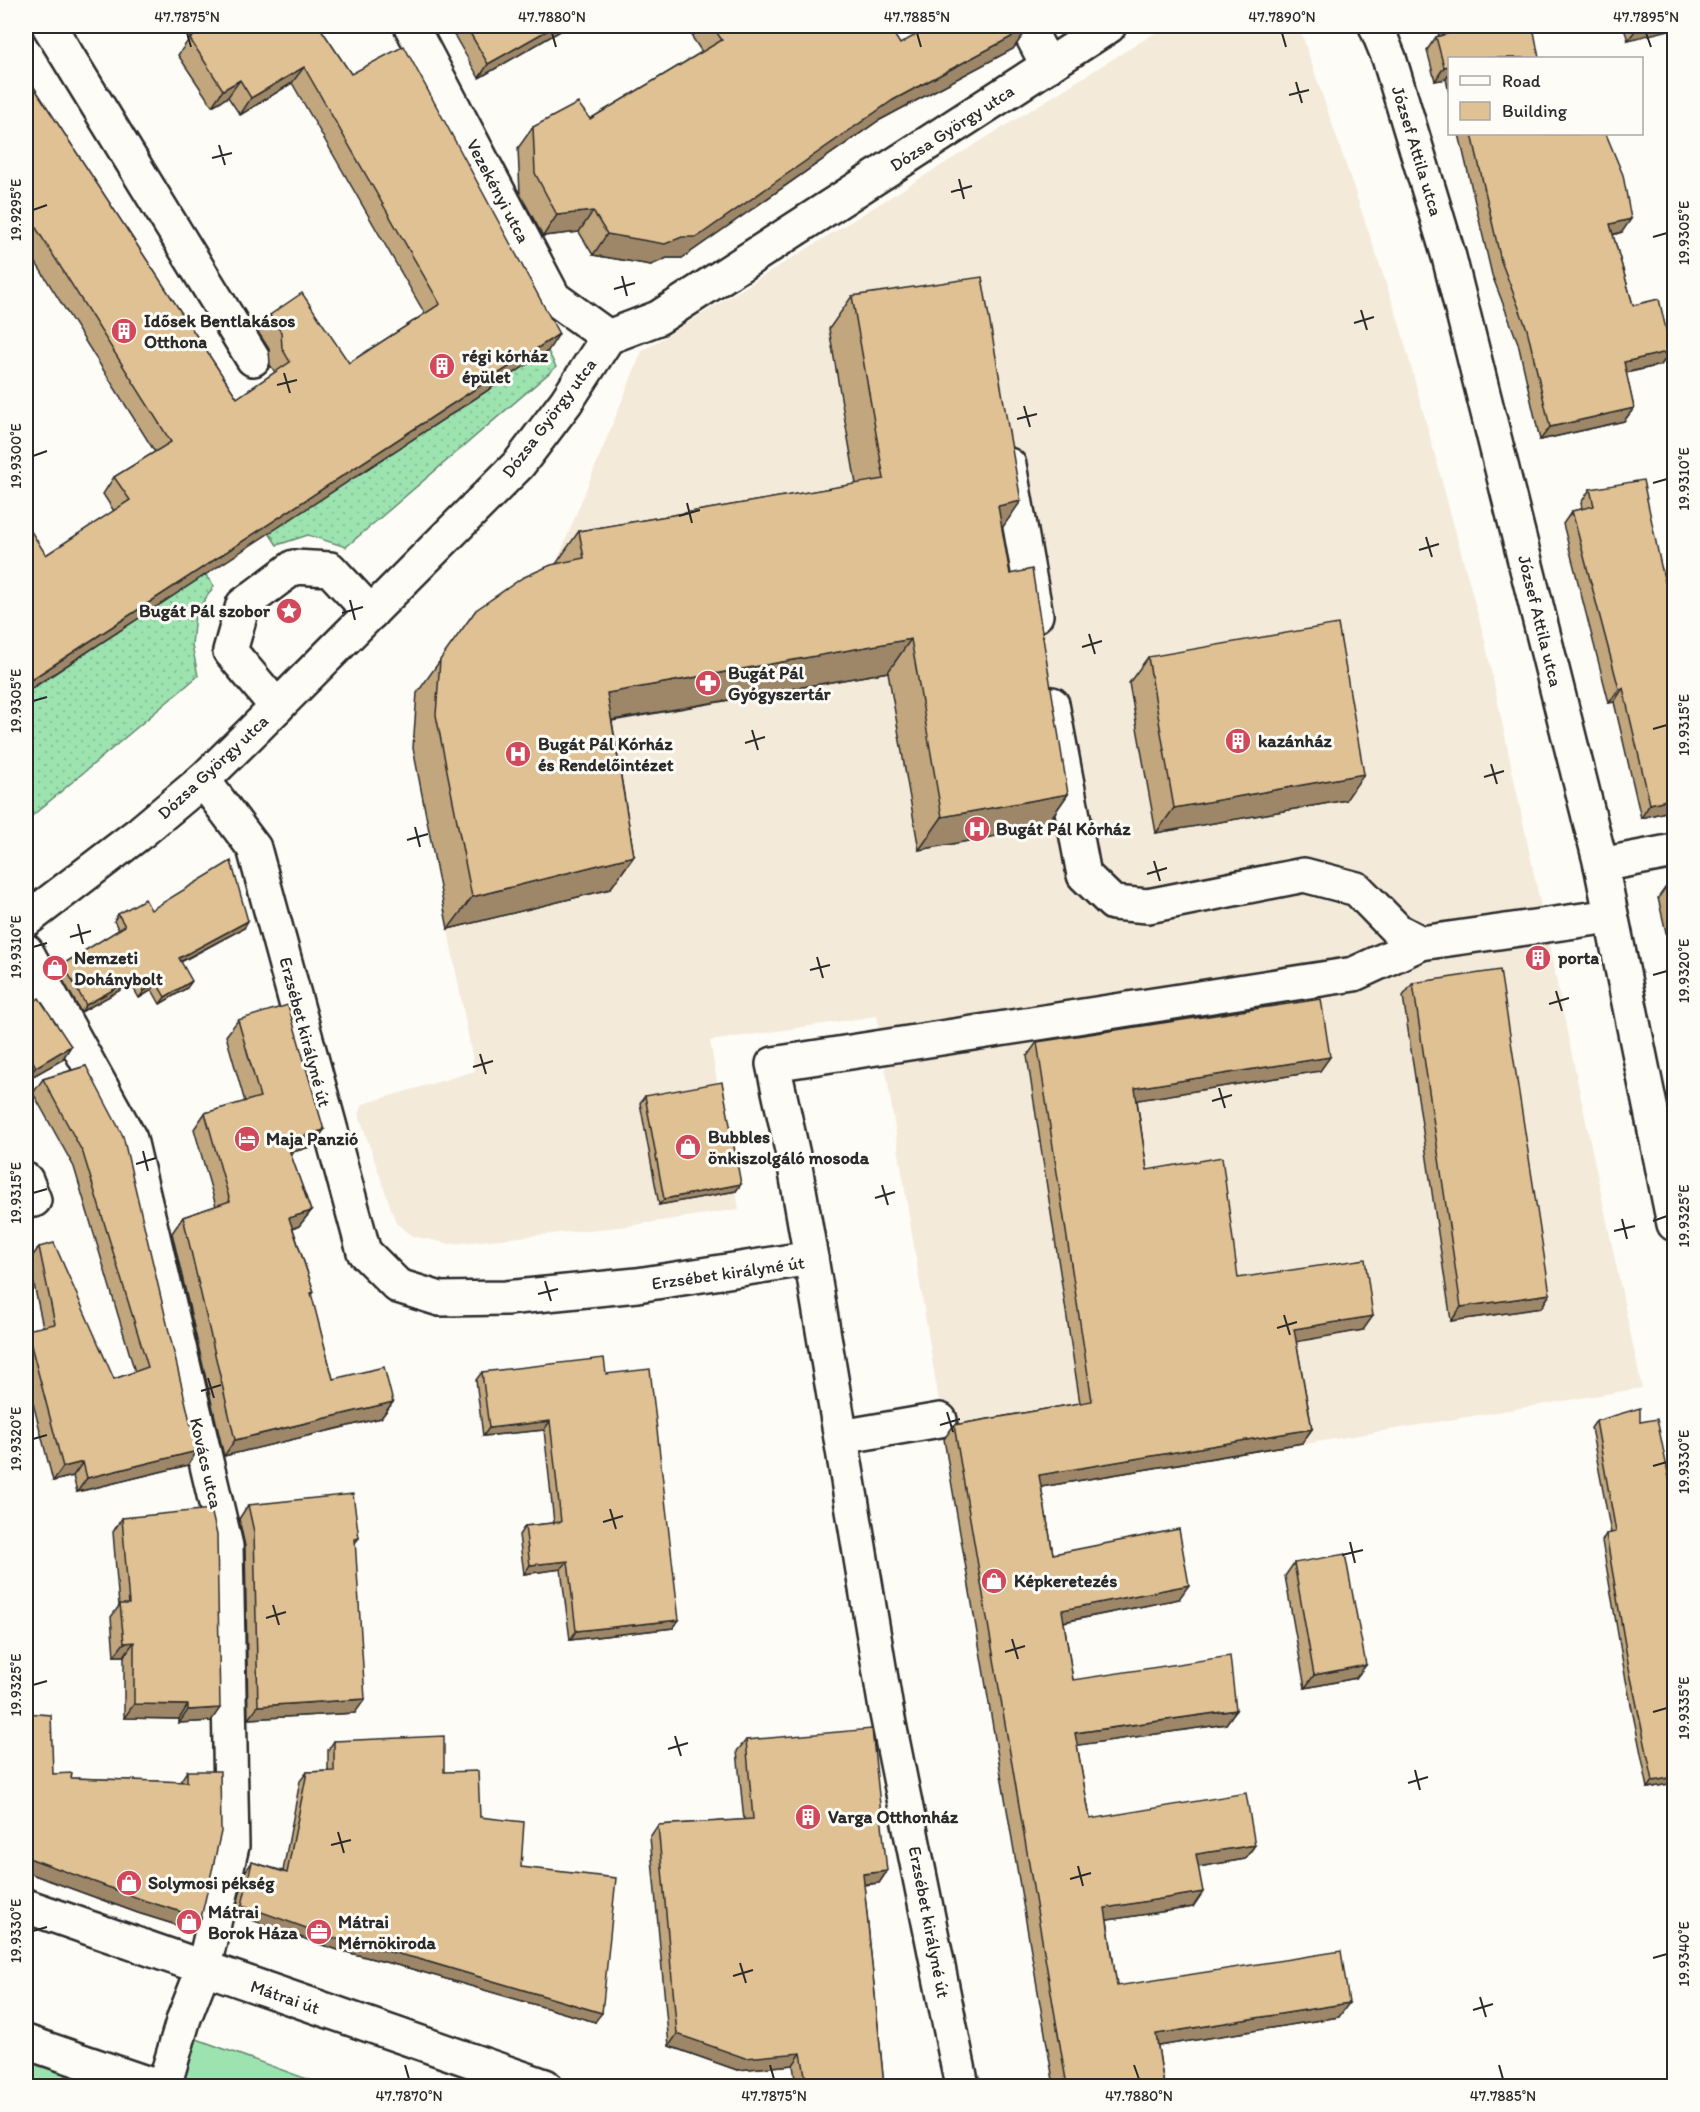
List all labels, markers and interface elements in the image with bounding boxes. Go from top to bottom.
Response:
text: 47.7875°N [154,8,220,26]
text: 47.7880°N [518,8,586,26]
text: 47.7885°N [884,8,950,26]
text: 47.7890°N [1248,8,1316,26]
text: 47.7895°N [1613,8,1679,26]
legend [1448,57,1643,135]
text: Road [1502,70,1541,92]
street label: Dózsa György utca [886,80,1018,176]
street label: József Attila utca [1387,83,1447,219]
text: Building [1502,100,1568,122]
street label: Vezekényi utca [461,135,535,247]
text: 19.9295°E [7,179,25,241]
text: 19.9305°E [1675,201,1693,265]
place label: Idősek Bentlakásos Otthona [144,310,295,353]
building icon: Idősek Bentlakásos Otthona [109,316,139,346]
place label: régi kórház épület [462,345,549,388]
building icon: régi kórház épület [427,351,457,381]
street label: Dózsa György utca [497,354,601,482]
text: 19.9300°E [7,423,25,489]
text: 19.9310°E [1675,447,1693,511]
street label: József Attila utca [1513,553,1567,689]
place icon: Bugát Pál szobor [274,596,304,626]
place label: Bugát Pál szobor [139,600,271,622]
place label: Bugát Pál Gyógyszertár [728,662,832,705]
pharmacy icon: Bugát Pál Gyógyszertár [693,668,723,698]
text: 19.9305°E [7,669,25,733]
text: 19.9315°E [1675,694,1693,756]
street label: Dózsa György utca [153,710,273,824]
building icon: kazánház [1223,726,1253,756]
place label: kazánház [1258,730,1333,752]
place label: Bugát Pál Kórház és Rendelőintézet [538,733,674,776]
hospital icon: Bugát Pál Kórház és Rendelőintézet [503,739,533,769]
hospital icon: Bugát Pál Kórház [962,814,992,844]
place label: Bugát Pál Kórház [996,818,1131,840]
text: 19.9310°E [7,915,25,979]
text: 19.9320°E [1675,939,1693,1003]
building icon: porta [1523,943,1553,973]
place label: Nemzeti Dohánybolt [74,947,163,990]
place label: porta [1557,947,1599,969]
shop icon: Nemzeti Dohánybolt [40,953,70,983]
street label: Erzsébet királyné út [274,955,336,1110]
hotel icon: Maja Panzió [232,1124,262,1154]
place label: Bubbles önkiszolgáló mosoda [708,1126,870,1169]
place label: Maja Panzió [266,1128,358,1150]
shop icon: Bubbles önkiszolgáló mosoda [673,1132,703,1162]
text: 19.9315°E [7,1162,25,1224]
text: 19.9325°E [1675,1185,1693,1248]
street label: Erzsébet királyné út [650,1251,806,1295]
text: 19.9320°E [7,1407,25,1471]
street label: Kovács utca [185,1415,227,1511]
text: 19.9330°E [1675,1430,1693,1494]
shop icon: Képkeretezés [979,1566,1009,1596]
place label: Képkeretezés [1014,1570,1117,1592]
text: 19.9325°E [7,1654,25,1717]
text: 19.9335°E [1675,1676,1693,1740]
building icon: Varga Otthonház [793,1802,823,1832]
place label: Varga Otthonház [828,1806,959,1828]
street label: Erzsébet királyné út [903,1844,955,2000]
shop icon: Solymosi pékség [114,1868,144,1898]
place label: Solymosi pékség [148,1872,275,1894]
text: 19.9330°E [7,1899,25,1963]
place label: Mátrai Borok Háza [208,1901,299,1944]
shop icon: Mátrai Borok Háza [174,1907,204,1937]
place label: Mátrai Mérnökiroda [338,1911,437,1954]
office icon: Mátrai Mérnökiroda [304,1917,334,1947]
text: 19.9340°E [1675,1921,1693,1987]
street label: Mátrai út [247,1975,323,2019]
text: 47.7870°N [375,2087,443,2105]
text: 47.7875°N [741,2087,807,2105]
text: 47.7880°N [1105,2087,1173,2105]
text: 47.7885°N [1470,2087,1536,2105]

